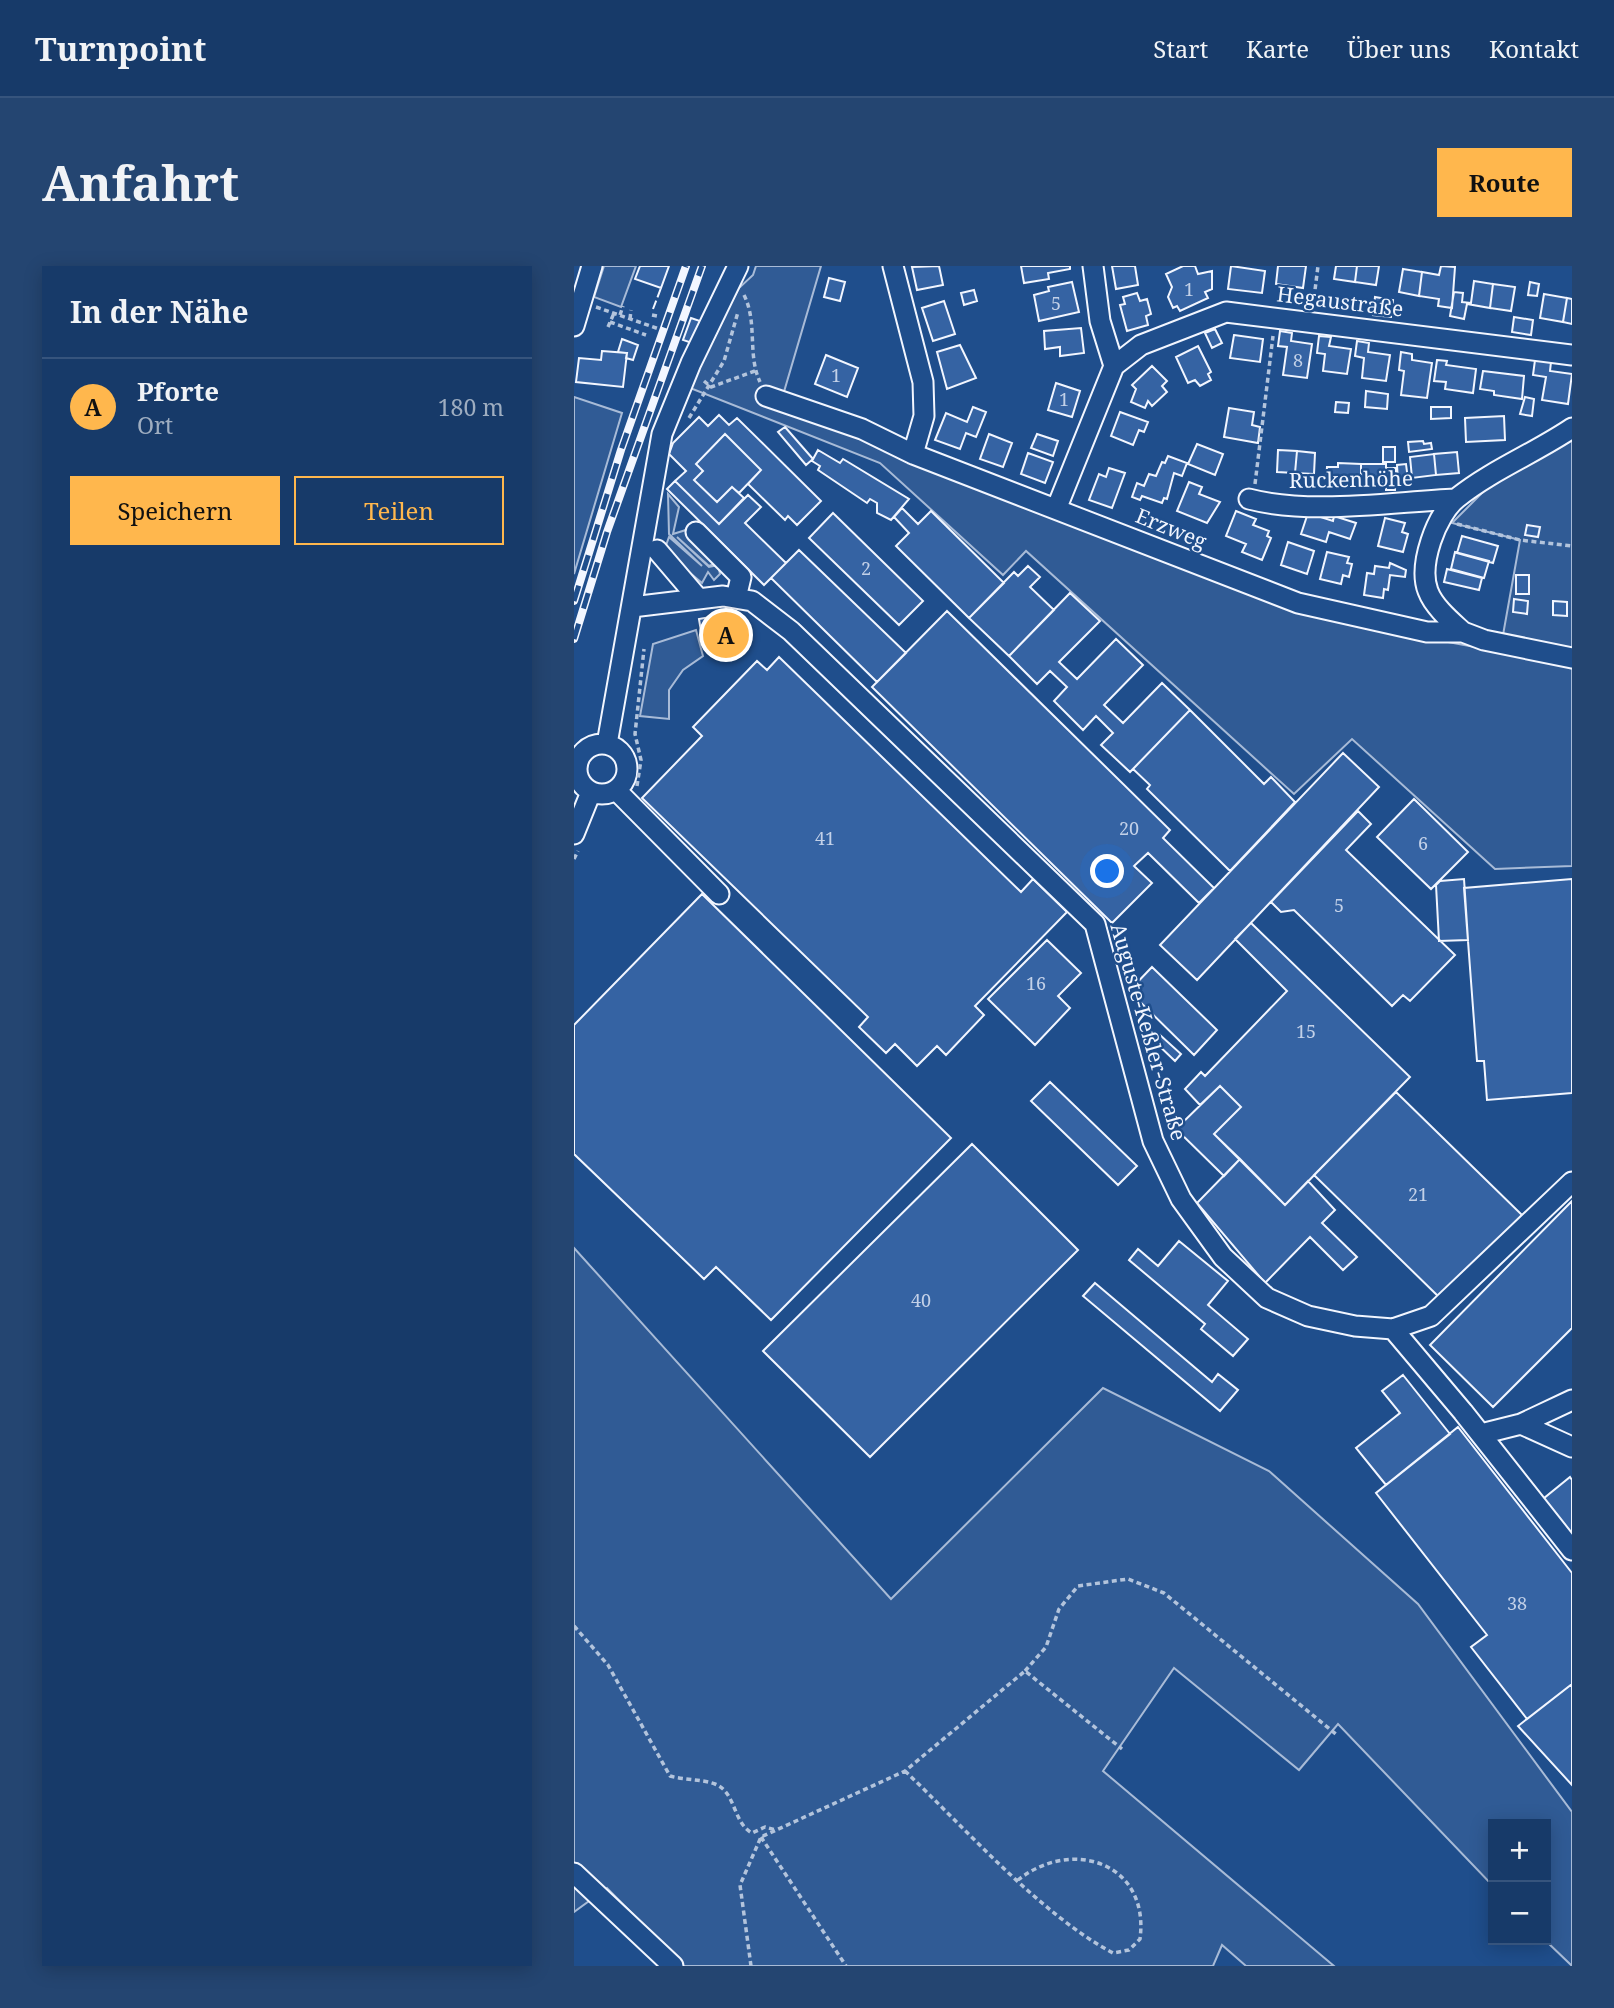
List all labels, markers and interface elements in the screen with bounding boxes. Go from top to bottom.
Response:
text: Turnpoint [35,26,206,71]
text: Start [1153,32,1208,65]
text: Karte [1246,32,1309,65]
text: Über uns [1347,32,1451,65]
text: Kontakt [1489,32,1579,65]
button: Route [1437,148,1572,217]
text: Anfahrt [42,149,239,215]
house number: 1 [1184,277,1194,301]
street label: Hegaustraße [1275,279,1405,323]
text: In der Nähe [70,291,249,332]
house number: 5 [1051,291,1061,315]
house number: 8 [1293,348,1303,372]
house number: 1 [831,363,841,387]
text: Pforte [137,373,219,409]
house number: 1 [1059,387,1069,411]
text: A [84,391,102,423]
text: 180 m [438,391,504,423]
text: Ort [137,409,173,441]
street label: Ruckenhöhe [1289,464,1413,494]
button: Speichern [70,476,280,545]
button: Teilen [294,476,504,545]
street label: Erzweg [1132,501,1212,555]
house number: 2 [861,556,871,580]
pin: A [703,609,749,661]
house number: 20 [1119,816,1139,840]
house number: 41 [815,826,835,850]
house number: 6 [1418,831,1428,855]
your location [1090,854,1124,888]
house number: 5 [1334,893,1344,917]
street label: Auguste-Keßler-Straße [1104,920,1193,1144]
house number: 16 [1026,971,1046,995]
house number: 15 [1296,1019,1316,1043]
house number: 21 [1408,1182,1428,1206]
house number: 40 [911,1288,931,1312]
house number: 38 [1507,1591,1527,1615]
map controls [1488,1819,1551,1945]
button: + [1488,1819,1551,1882]
button: − [1488,1882,1551,1945]

